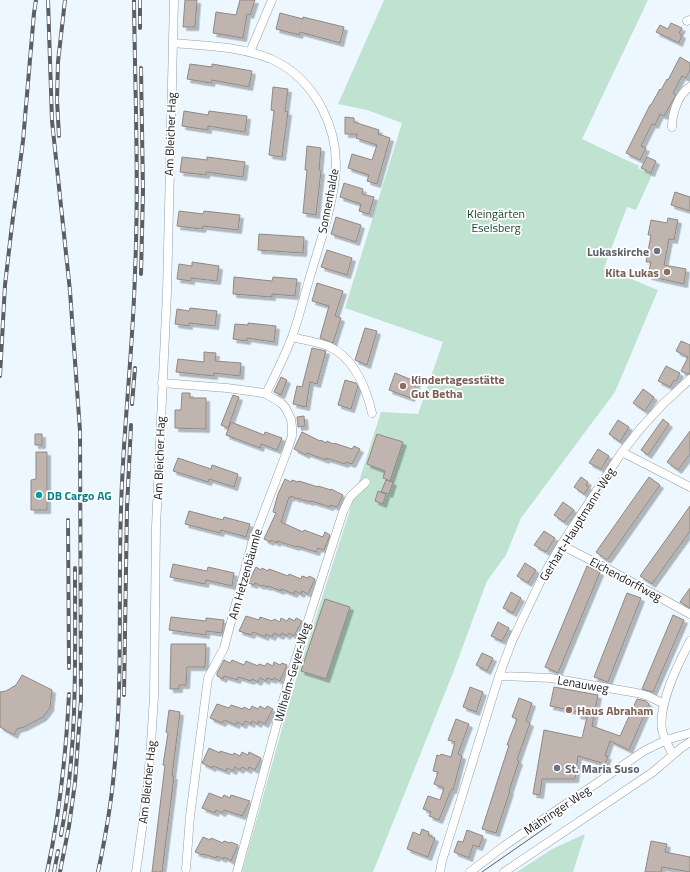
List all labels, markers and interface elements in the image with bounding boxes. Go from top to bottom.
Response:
street label: Am Bleicher Hag [159,92,181,176]
street label: Sonnenhalde [312,167,344,235]
park label: Kleingärten Eselsberg [467,204,525,237]
place label: Lukaskirche [587,242,649,261]
marker: Lukaskirche [652,246,662,256]
place label: Kita Lukas [605,263,659,282]
marker: Kita Lukas [662,267,672,277]
place label: Kindertagesstätte Gut Betha [411,370,505,403]
marker: Kindertagesstätte Gut Betha [398,381,408,391]
street label: Am Bleicher Hag [148,416,170,500]
street label: Gerhart-Hauptmann-Weg [534,463,620,585]
place label: DB Cargo AG [47,486,112,505]
marker: DB Cargo AG [34,490,44,500]
street label: Am Hetzenbäumle [223,526,267,622]
street label: Eichendorffweg [586,552,666,606]
street label: Wilhelm-Geyer-Weg [269,620,315,724]
street label: Lenauweg [556,670,610,698]
place label: Haus Abraham [577,701,653,720]
marker: Haus Abraham [564,705,574,715]
street label: Am Bleicher Hag [133,739,161,825]
place label: St. Maria Suso [565,759,640,778]
marker: St. Maria Suso [552,763,562,773]
street label: Mähringer Weg [520,780,594,840]

